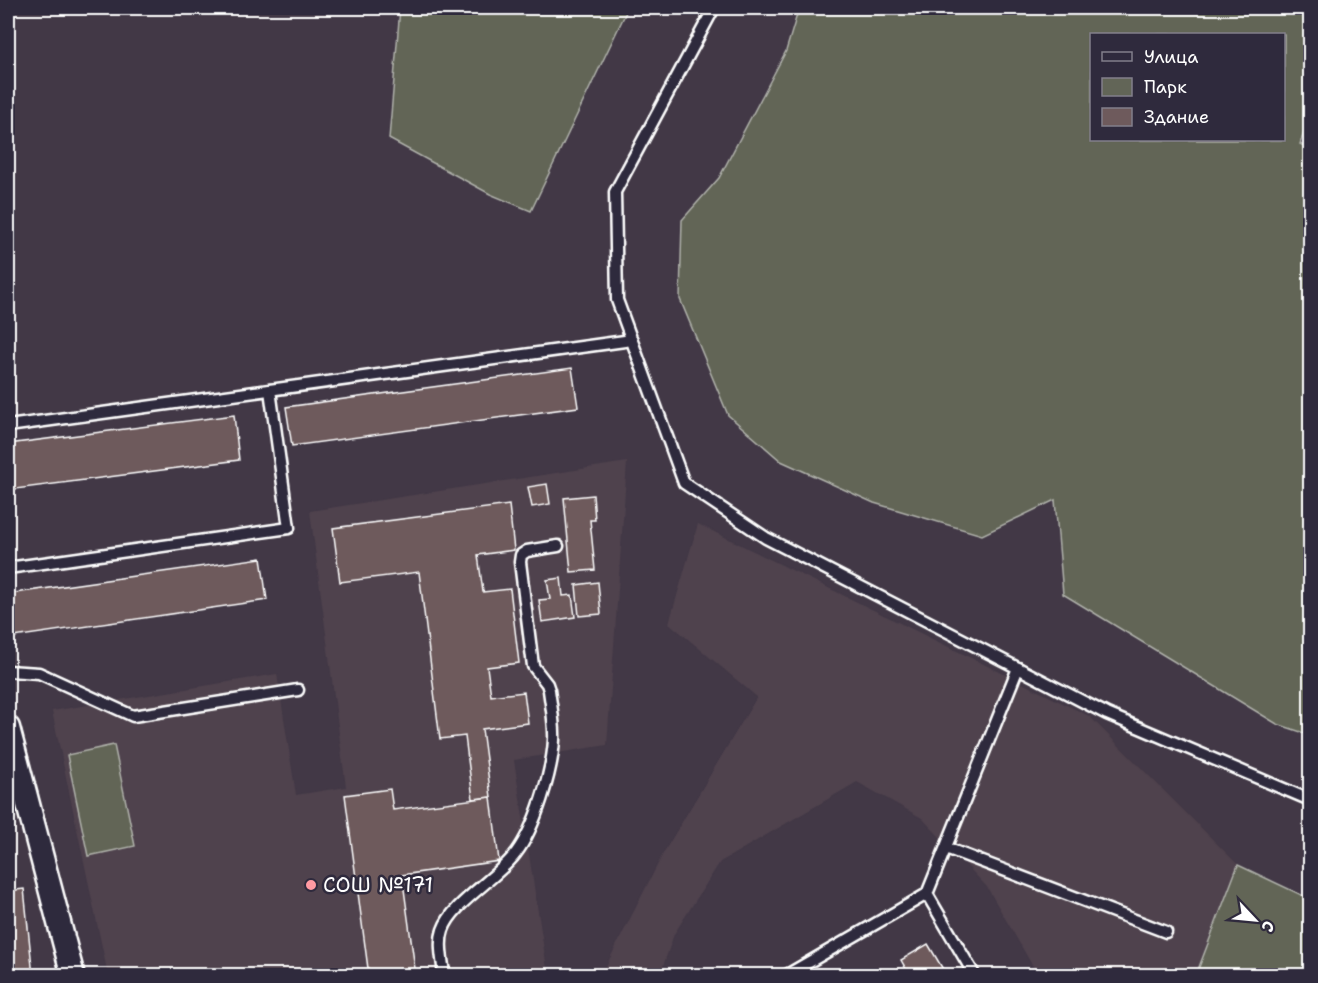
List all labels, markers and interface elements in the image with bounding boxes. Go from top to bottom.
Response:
legend [1090,33,1285,141]
text: Улица [1144,45,1198,69]
text: Парк [1144,75,1187,99]
text: Здание [1144,105,1209,129]
place label: СОШ №171 [323,871,433,899]
marker: СОШ №171 [304,878,318,892]
north arrow [1225,890,1285,950]
text: С [1256,917,1280,936]

